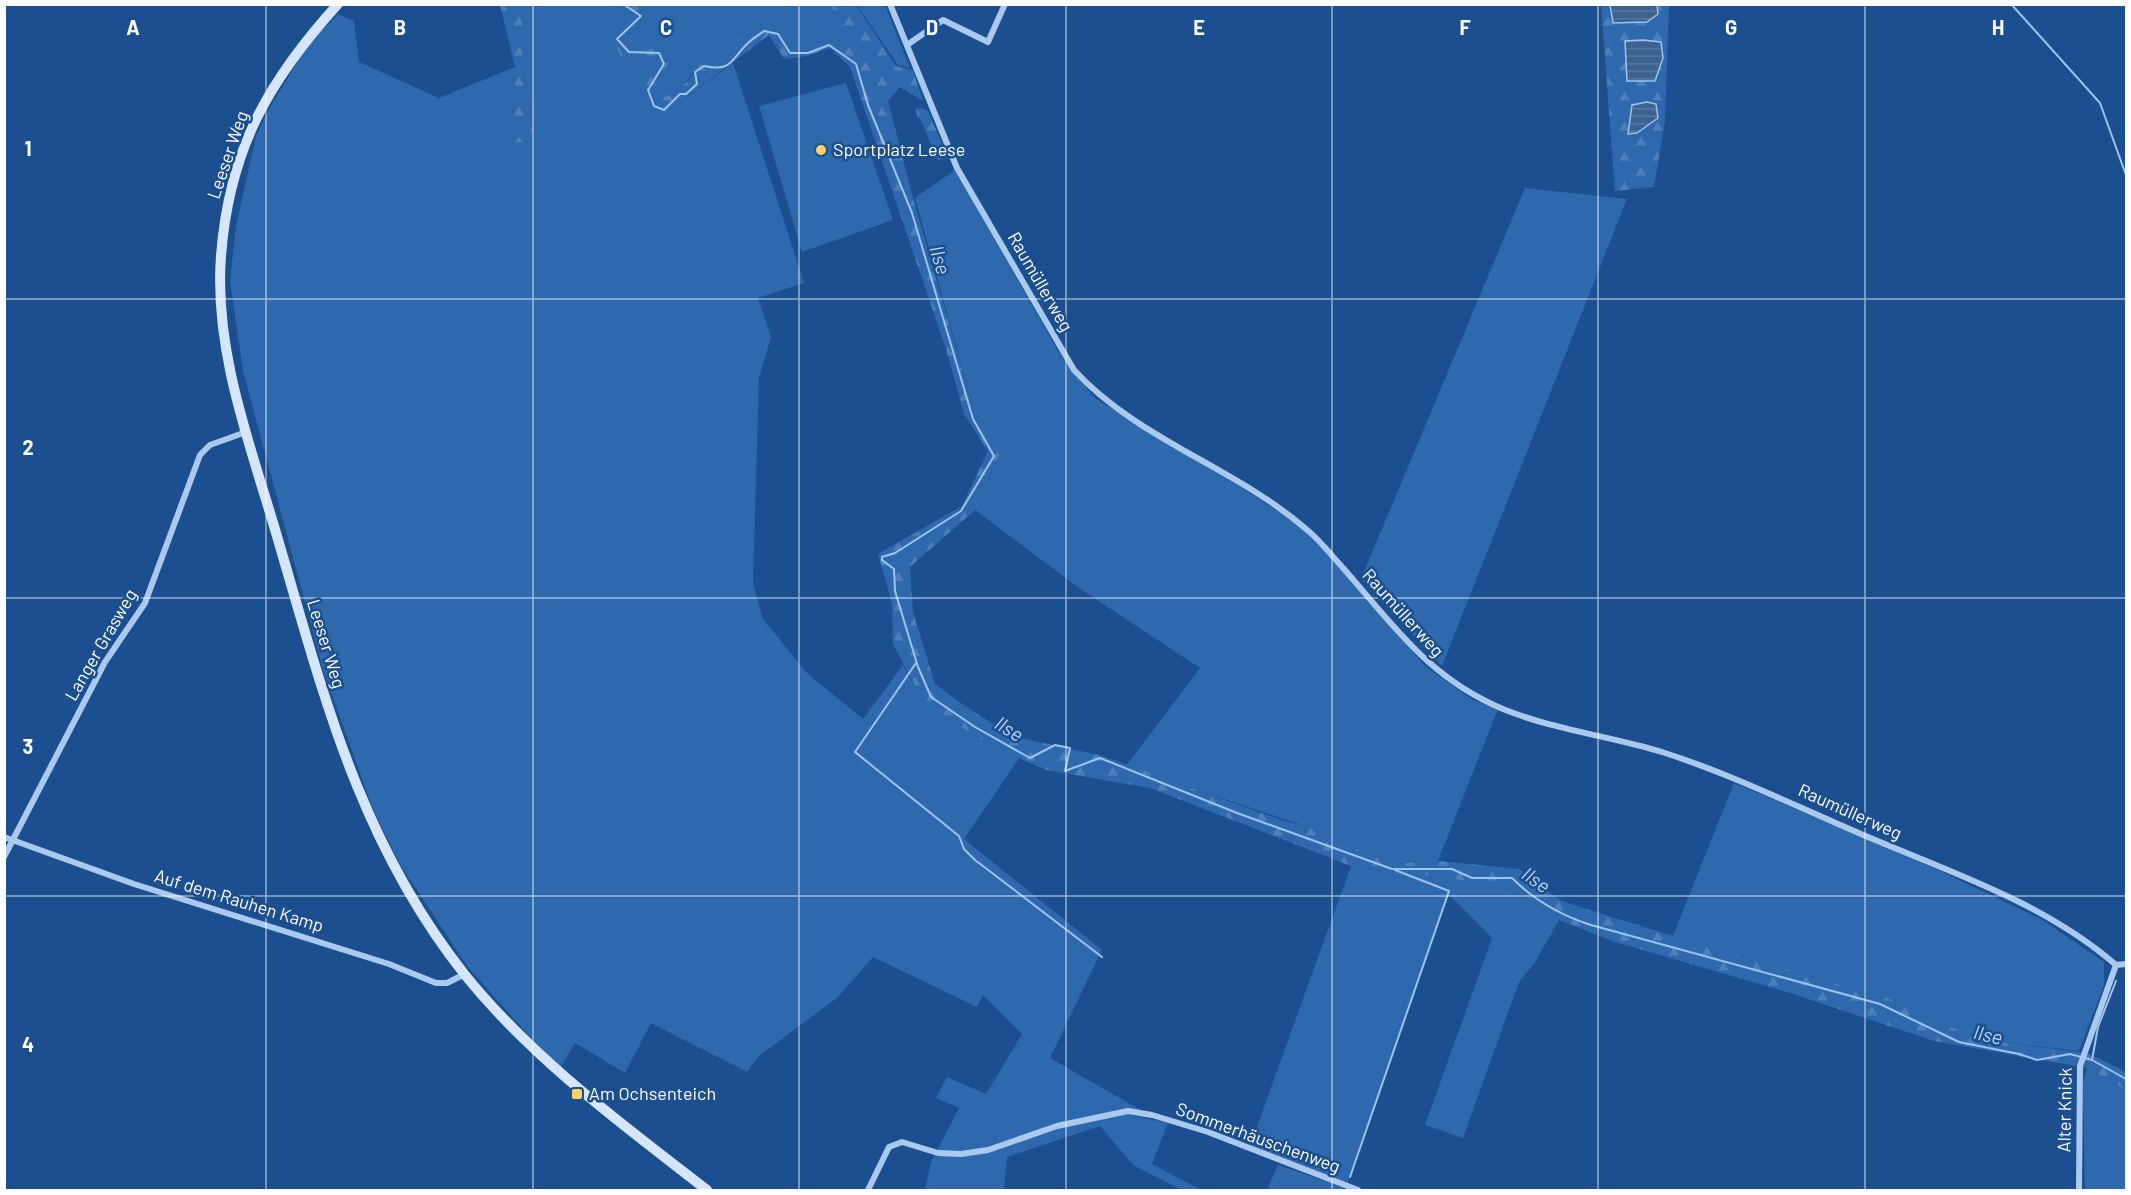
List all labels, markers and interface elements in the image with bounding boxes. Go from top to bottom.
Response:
text: A [126,15,140,39]
text: B [394,15,406,39]
text: C [660,15,672,39]
text: D [926,15,938,39]
text: E [1193,15,1205,39]
text: F [1459,15,1471,39]
text: G [1725,15,1737,39]
text: H [1992,15,2004,39]
street label: Leeser Weg [202,108,252,202]
text: 1 [24,136,32,160]
place label: Sportplatz Leese [833,138,965,160]
marker: Sportplatz Leese [814,143,828,157]
street label: Raumüllerweg [1004,228,1078,335]
water label: Ilse [925,242,957,277]
text: 2 [22,435,34,459]
street label: Raumüllerweg [1358,564,1449,661]
street label: Langer Grasweg [59,585,141,704]
street label: Leeser Weg [303,597,351,691]
water label: Ilse [991,710,1028,746]
text: 3 [23,734,33,758]
street label: Raumüllerweg [1795,778,1906,844]
water label: Ilse [1518,861,1555,897]
street label: Auf dem Rauhen Kamp [152,864,327,936]
water label: Ilse [1971,1019,2005,1049]
text: 4 [22,1032,34,1056]
street label: Alter Knick [2052,1067,2076,1153]
place label: Am Ochsenteich [589,1082,716,1104]
marker: Am Ochsenteich [570,1087,584,1101]
street label: Sommerhäuschenweg [1173,1097,1344,1177]

